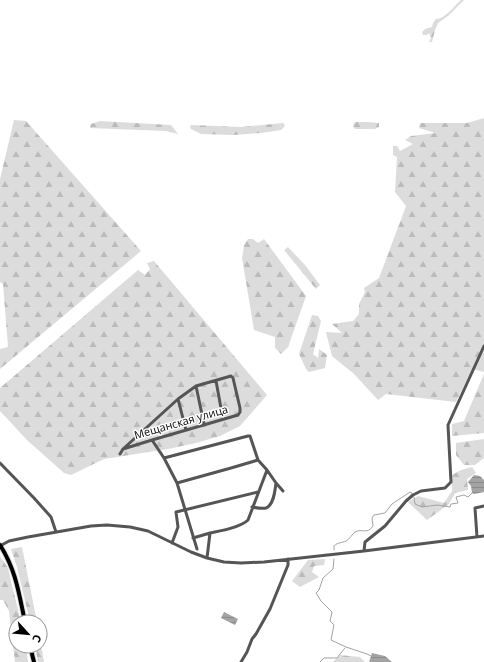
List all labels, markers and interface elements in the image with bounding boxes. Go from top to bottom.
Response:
street label: Мещанская улица [132,401,229,442]
north arrow [8,614,48,654]
text: С [29,632,46,645]

